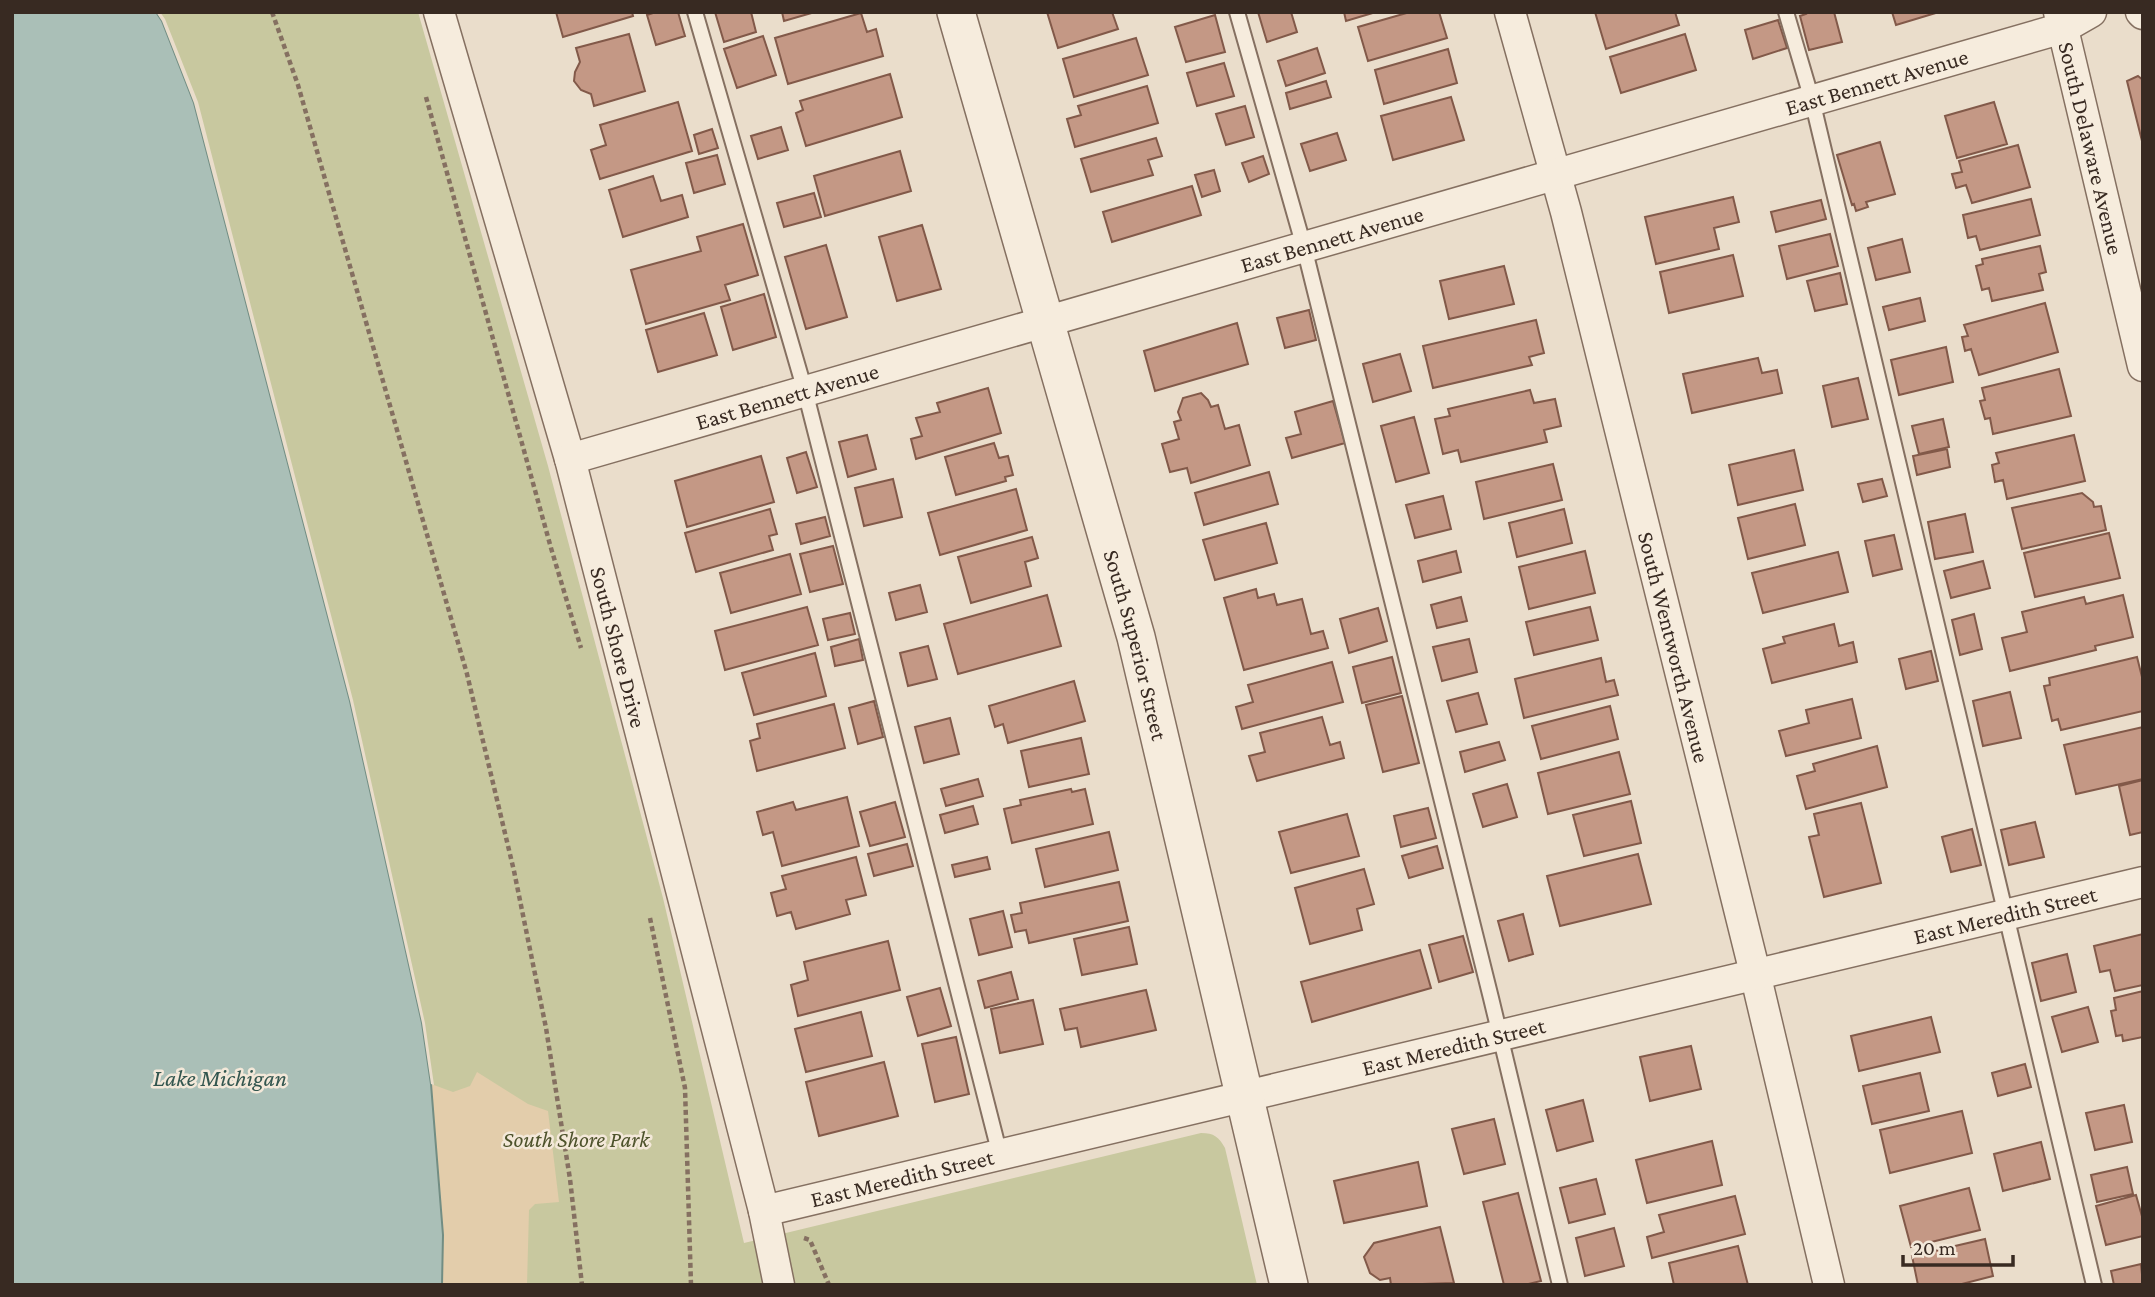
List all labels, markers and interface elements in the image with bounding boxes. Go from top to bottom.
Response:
street label: South Delaware Avenue [2054,39,2129,257]
street label: East Bennett Avenue [1782,43,1971,120]
street label: East Bennett Avenue [1238,200,1426,278]
street label: East Bennett Avenue [693,358,882,435]
street label: South Wentworth Avenue [1633,529,1715,765]
street label: South Superior Street [1099,547,1173,743]
street label: South Shore Drive [585,564,652,730]
street label: East Meredith Street [1911,880,2100,949]
street label: East Meredith Street [1359,1012,1548,1081]
water label: Lake Michigan [153,1064,287,1091]
park label: South Shore Park [503,1126,650,1152]
street label: East Meredith Street [808,1144,997,1212]
scale bar [1903,1224,2013,1268]
text: 20 m [1913,1236,1956,1260]

